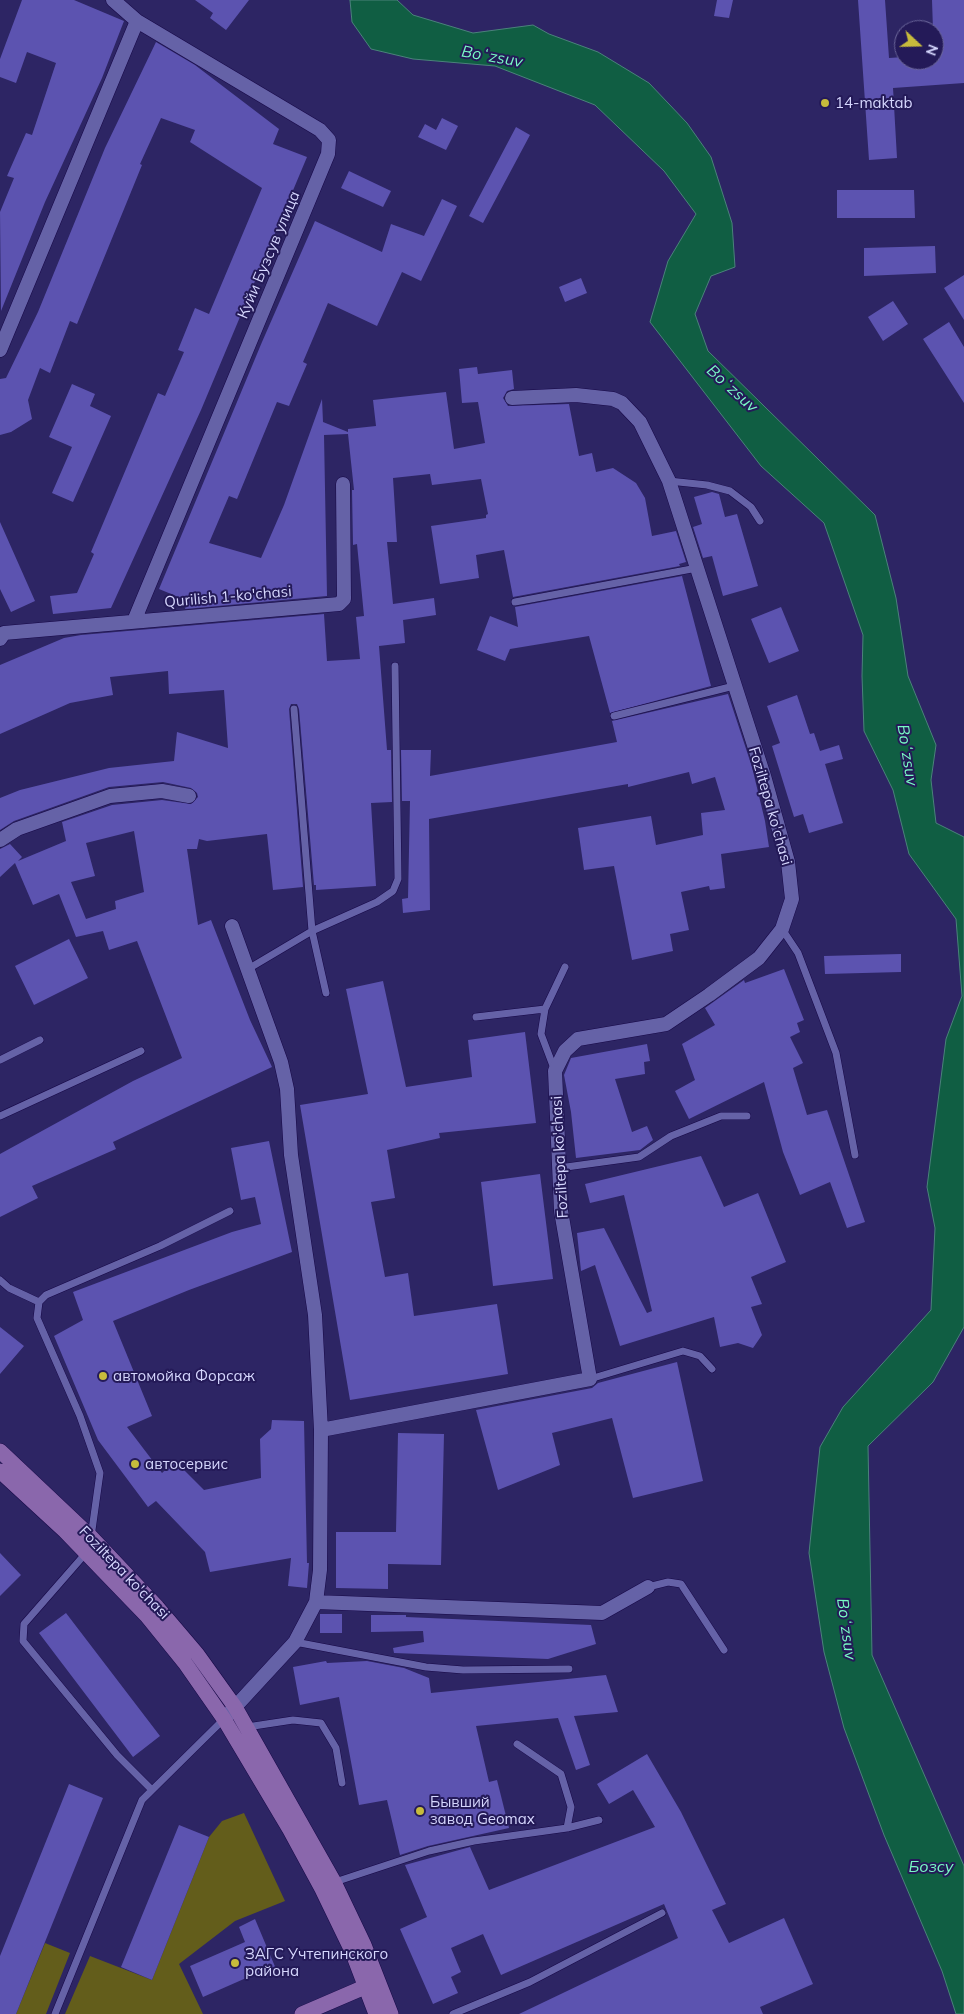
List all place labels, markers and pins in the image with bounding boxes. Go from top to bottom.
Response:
place label: 14-maktab [835,94,912,112]
marker: 14-maktab [819,97,831,109]
place label: автомойка Форсаж [113,1367,255,1385]
marker: автомойка Форсаж [97,1370,109,1382]
place label: автосервис [145,1455,228,1473]
marker: автосервис [129,1458,141,1470]
place label: Бывший завод Geomax [430,1793,535,1828]
marker: Бывший завод Geomax [414,1805,426,1817]
place label: ЗАГС Учтепинского района [245,1945,388,1980]
marker: ЗАГС Учтепинского района [229,1957,241,1969]

